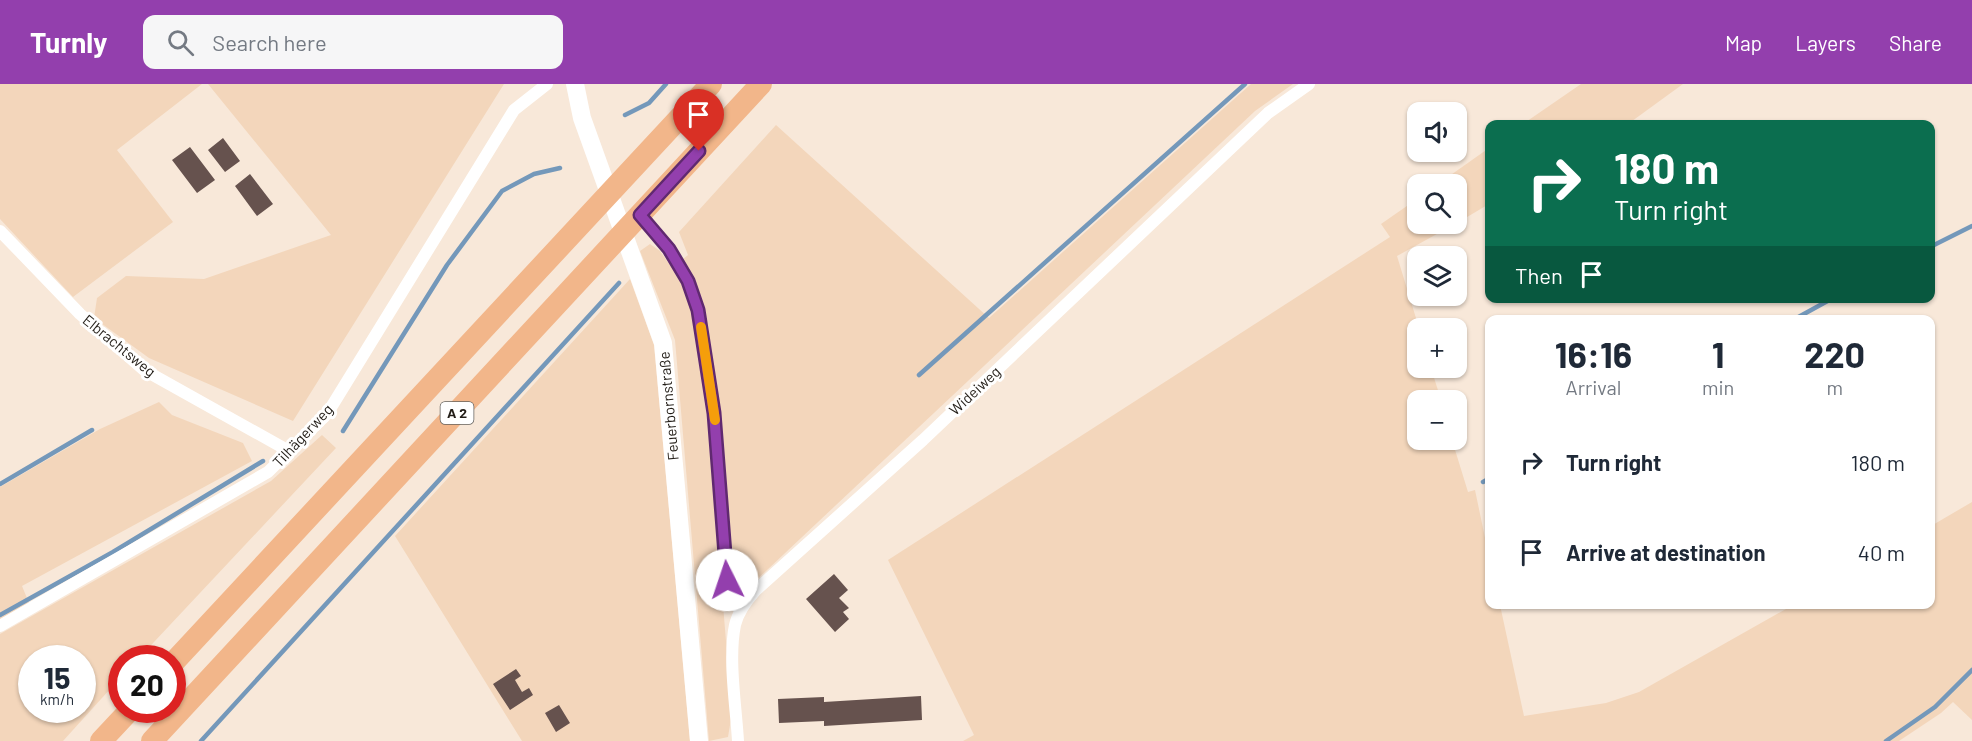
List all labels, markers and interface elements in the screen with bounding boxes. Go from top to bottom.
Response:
search box [143,15,563,69]
text: Turnly [30,25,107,59]
icon: search [164,26,197,59]
text: Search here [212,29,327,55]
text: Map [1725,30,1762,55]
text: Layers [1795,30,1856,55]
text: Share [1889,30,1942,55]
pin [673,89,724,151]
icon: arrive [682,98,715,131]
map controls [1407,102,1467,450]
button: sound [1407,102,1467,162]
text: 180 m [1614,142,1719,192]
icon: right [1515,144,1593,222]
button: search [1407,174,1467,234]
text: Turn right [1614,193,1728,225]
button: layers [1407,246,1467,306]
icon: arrive [1575,258,1608,291]
text: Then [1515,262,1563,288]
street label: Elbrachtsweg [80,310,160,380]
button: + [1407,318,1467,378]
text: 16:16 [1555,332,1632,375]
text: 1 [1712,332,1725,375]
text: 220 [1804,332,1865,375]
street label: Feuerbornstraße [654,351,682,461]
street label: Wideiweg [945,362,1004,419]
text: Arrival [1566,375,1621,399]
text: min [1702,375,1734,399]
text: m [1826,375,1843,399]
button: − [1407,390,1467,450]
street label: Tilhägerweg [268,400,336,471]
road number: A 2 [440,402,474,424]
icon: right [1515,446,1548,479]
text: Turn right [1566,449,1661,475]
text: 180 m [1851,449,1905,475]
icon: arrive [1515,536,1548,569]
text: Arrive at destination [1566,539,1765,565]
text: 40 m [1858,539,1905,565]
position arrow [695,548,759,612]
speed limit sign: 20 [108,645,186,723]
text: 15 [44,659,70,695]
text: km/h [40,690,74,708]

